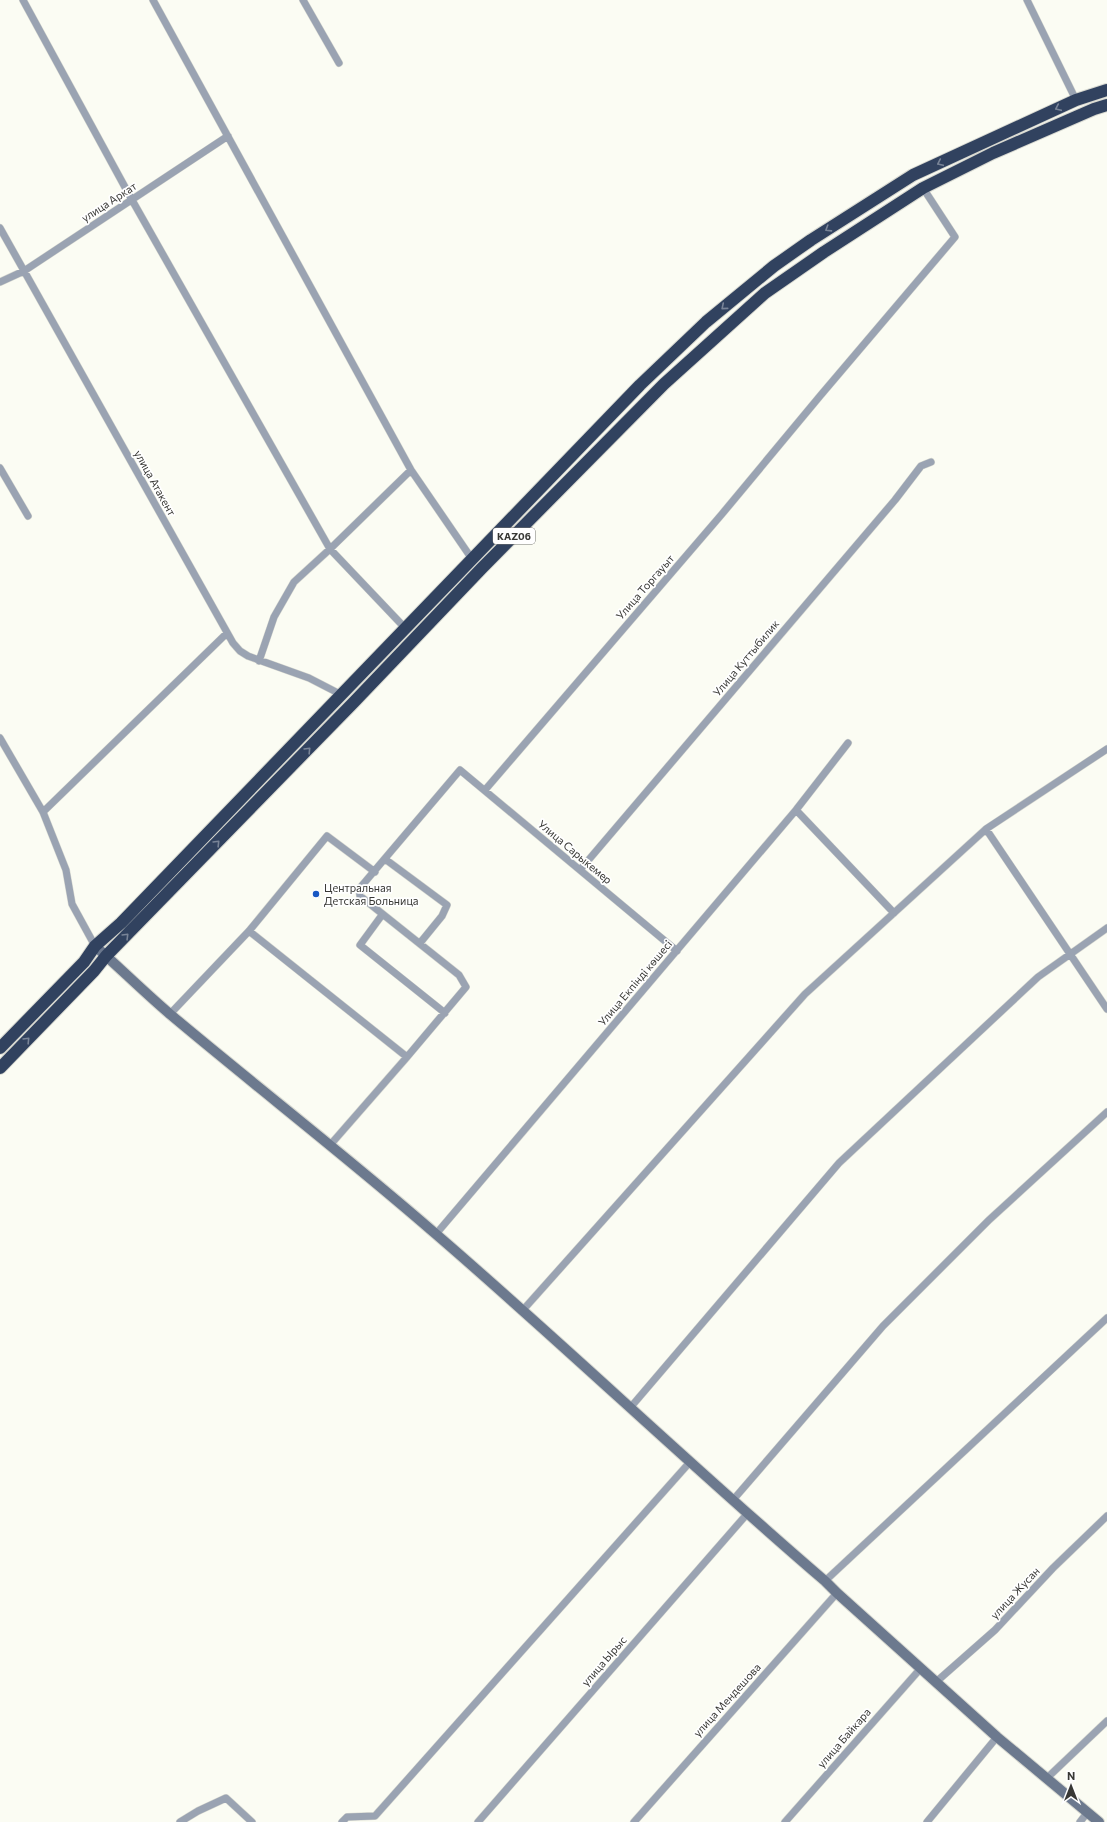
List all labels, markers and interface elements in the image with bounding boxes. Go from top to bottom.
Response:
one-way arrow [1054,103,1062,111]
one-way arrow [936,158,944,166]
street label: улица Аркат [79,179,139,224]
one-way arrow [825,224,832,232]
one-way arrow [721,302,729,309]
street label: улица Атакент [132,448,179,518]
road number: KАZ06 [493,528,535,544]
street label: Улица Торгауыт [613,552,676,622]
street label: Улица Куттыбилик [710,617,781,699]
one-way arrow [303,747,310,755]
street label: Улица Сарыкемер [536,817,615,886]
one-way arrow [212,840,220,848]
place label: Центральная Детская Больница [324,881,419,907]
marker: Центральная Детская Больница [311,889,321,899]
one-way arrow [121,933,129,941]
street label: Улица Екпінді көшесі [595,937,674,1028]
one-way arrow [22,1037,30,1045]
street label: улица Жусан [987,1564,1042,1621]
street label: улица Ырыс [578,1633,629,1688]
street label: улица Мендешова [690,1660,763,1739]
street label: улица Байкара [814,1705,873,1770]
north arrow [1051,1766,1091,1806]
text: N [1067,1769,1075,1782]

